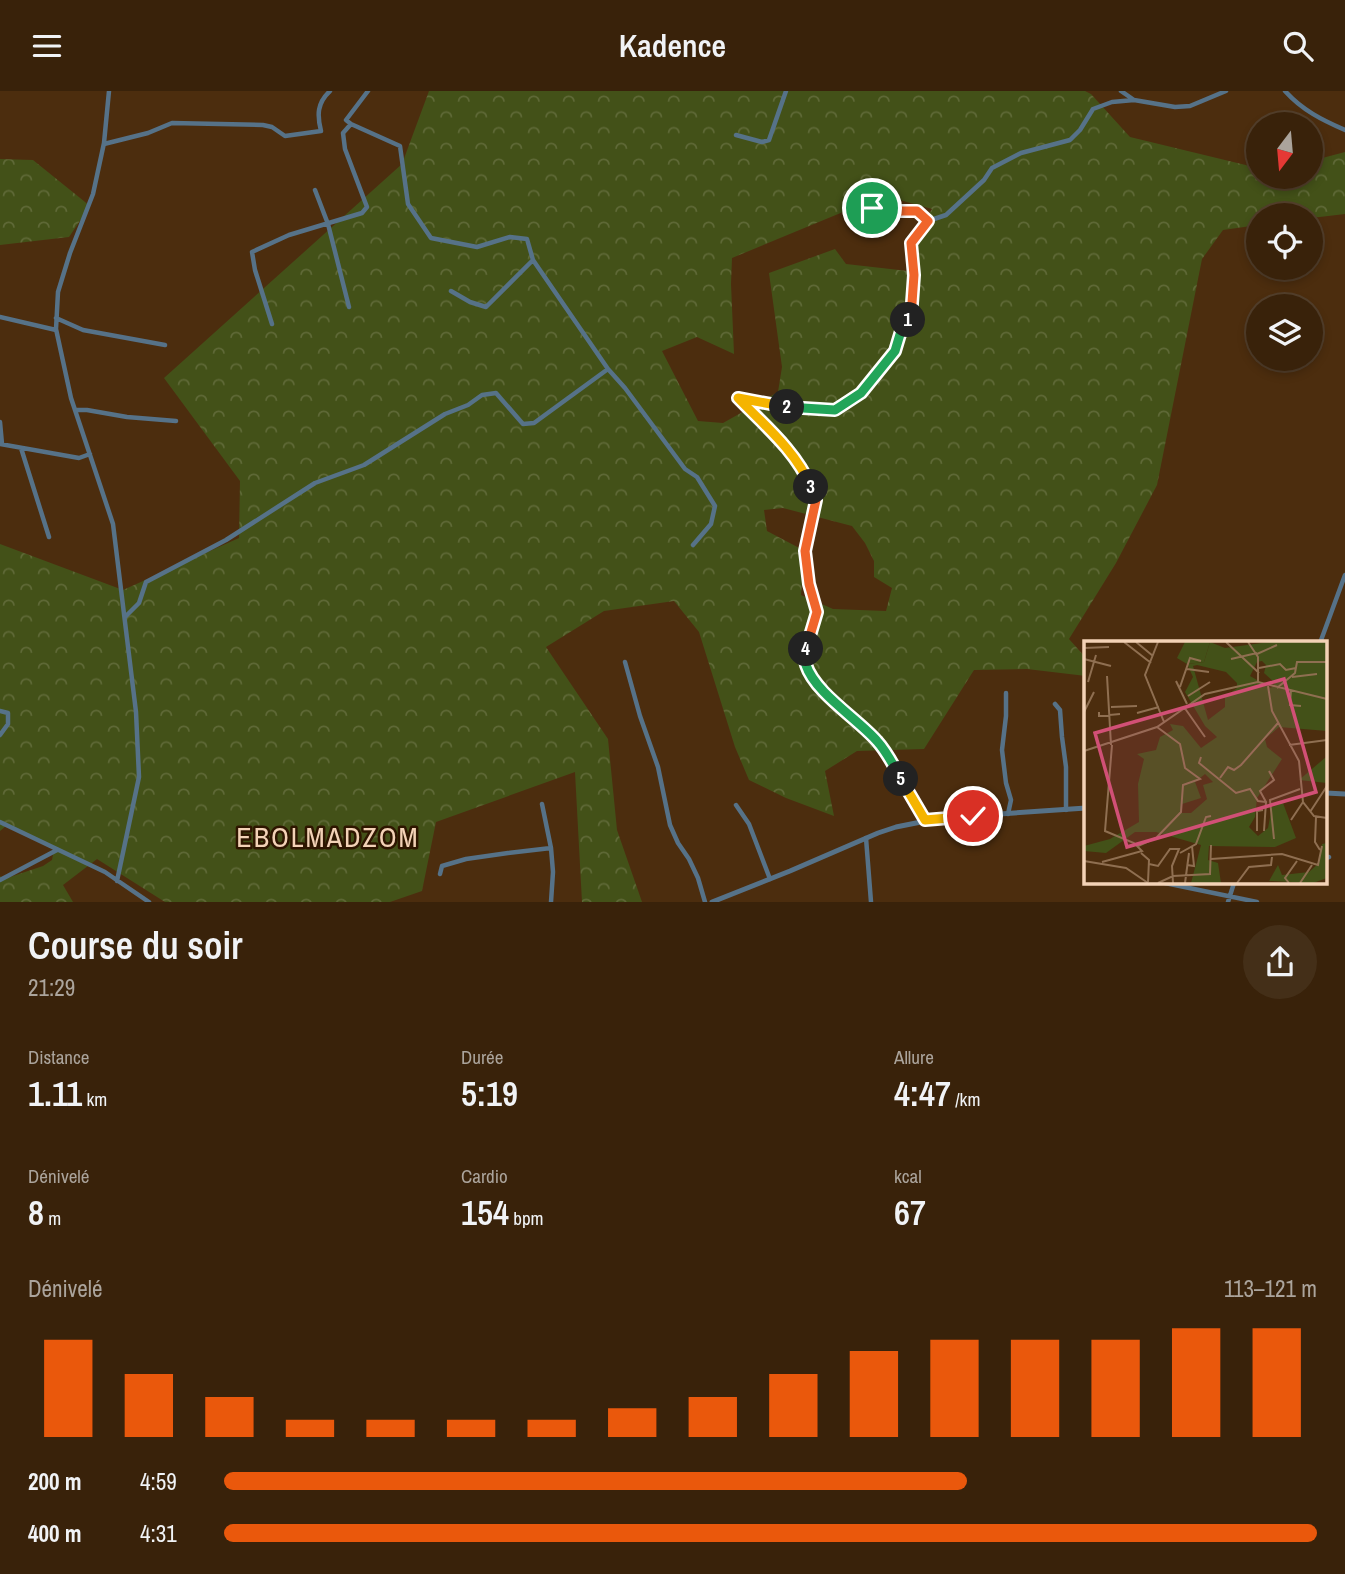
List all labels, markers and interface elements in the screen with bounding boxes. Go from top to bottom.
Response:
text: Kadence [619,24,726,67]
icon: menu [28,27,66,65]
icon: search [1279,27,1317,65]
north arrow [1246,112,1323,189]
map controls [1246,112,1323,371]
pin [842,178,902,238]
icon: arrive [853,189,891,227]
button: locate [1246,203,1323,280]
button: layers [1246,294,1323,371]
pin: 1 [890,303,926,337]
text: 1 [903,306,912,332]
pin: 2 [770,389,804,425]
text: 2 [782,393,791,419]
pin: 3 [794,469,828,505]
text: 3 [806,473,815,499]
pin: 4 [788,631,824,667]
text: 4 [801,635,810,661]
inset map [1084,641,1328,885]
pin: 5 [884,761,918,797]
text: 5 [896,765,905,791]
pin [943,786,1003,846]
icon: check [954,797,992,835]
district label: EBOLMADZOM [236,818,420,856]
text: Course du soir [28,920,243,971]
button: share [1243,925,1317,999]
text: 21:29 [28,972,75,1003]
text: Distance [28,1044,89,1070]
text: Durée [461,1044,503,1070]
text: Allure [894,1044,934,1070]
text: 1.11 [28,1070,82,1117]
text: 5:19 [461,1070,518,1117]
text: 4:47 [894,1070,951,1117]
text: km [82,1086,107,1112]
text: /km [951,1086,980,1112]
text: Dénivelé [28,1163,89,1189]
text: Cardio [461,1163,508,1189]
text: kcal [894,1163,922,1189]
text: 8 [28,1189,44,1236]
text: 154 [461,1189,509,1236]
text: 67 [894,1189,926,1236]
text: m [44,1205,61,1231]
text: bpm [509,1205,544,1231]
text: Dénivelé [28,1273,102,1304]
text: 113–121 m [1224,1273,1317,1304]
text: 200 m [28,1466,81,1497]
text: 4:59 [140,1466,177,1497]
text: 400 m [28,1518,81,1549]
text: 4:31 [140,1518,177,1549]

